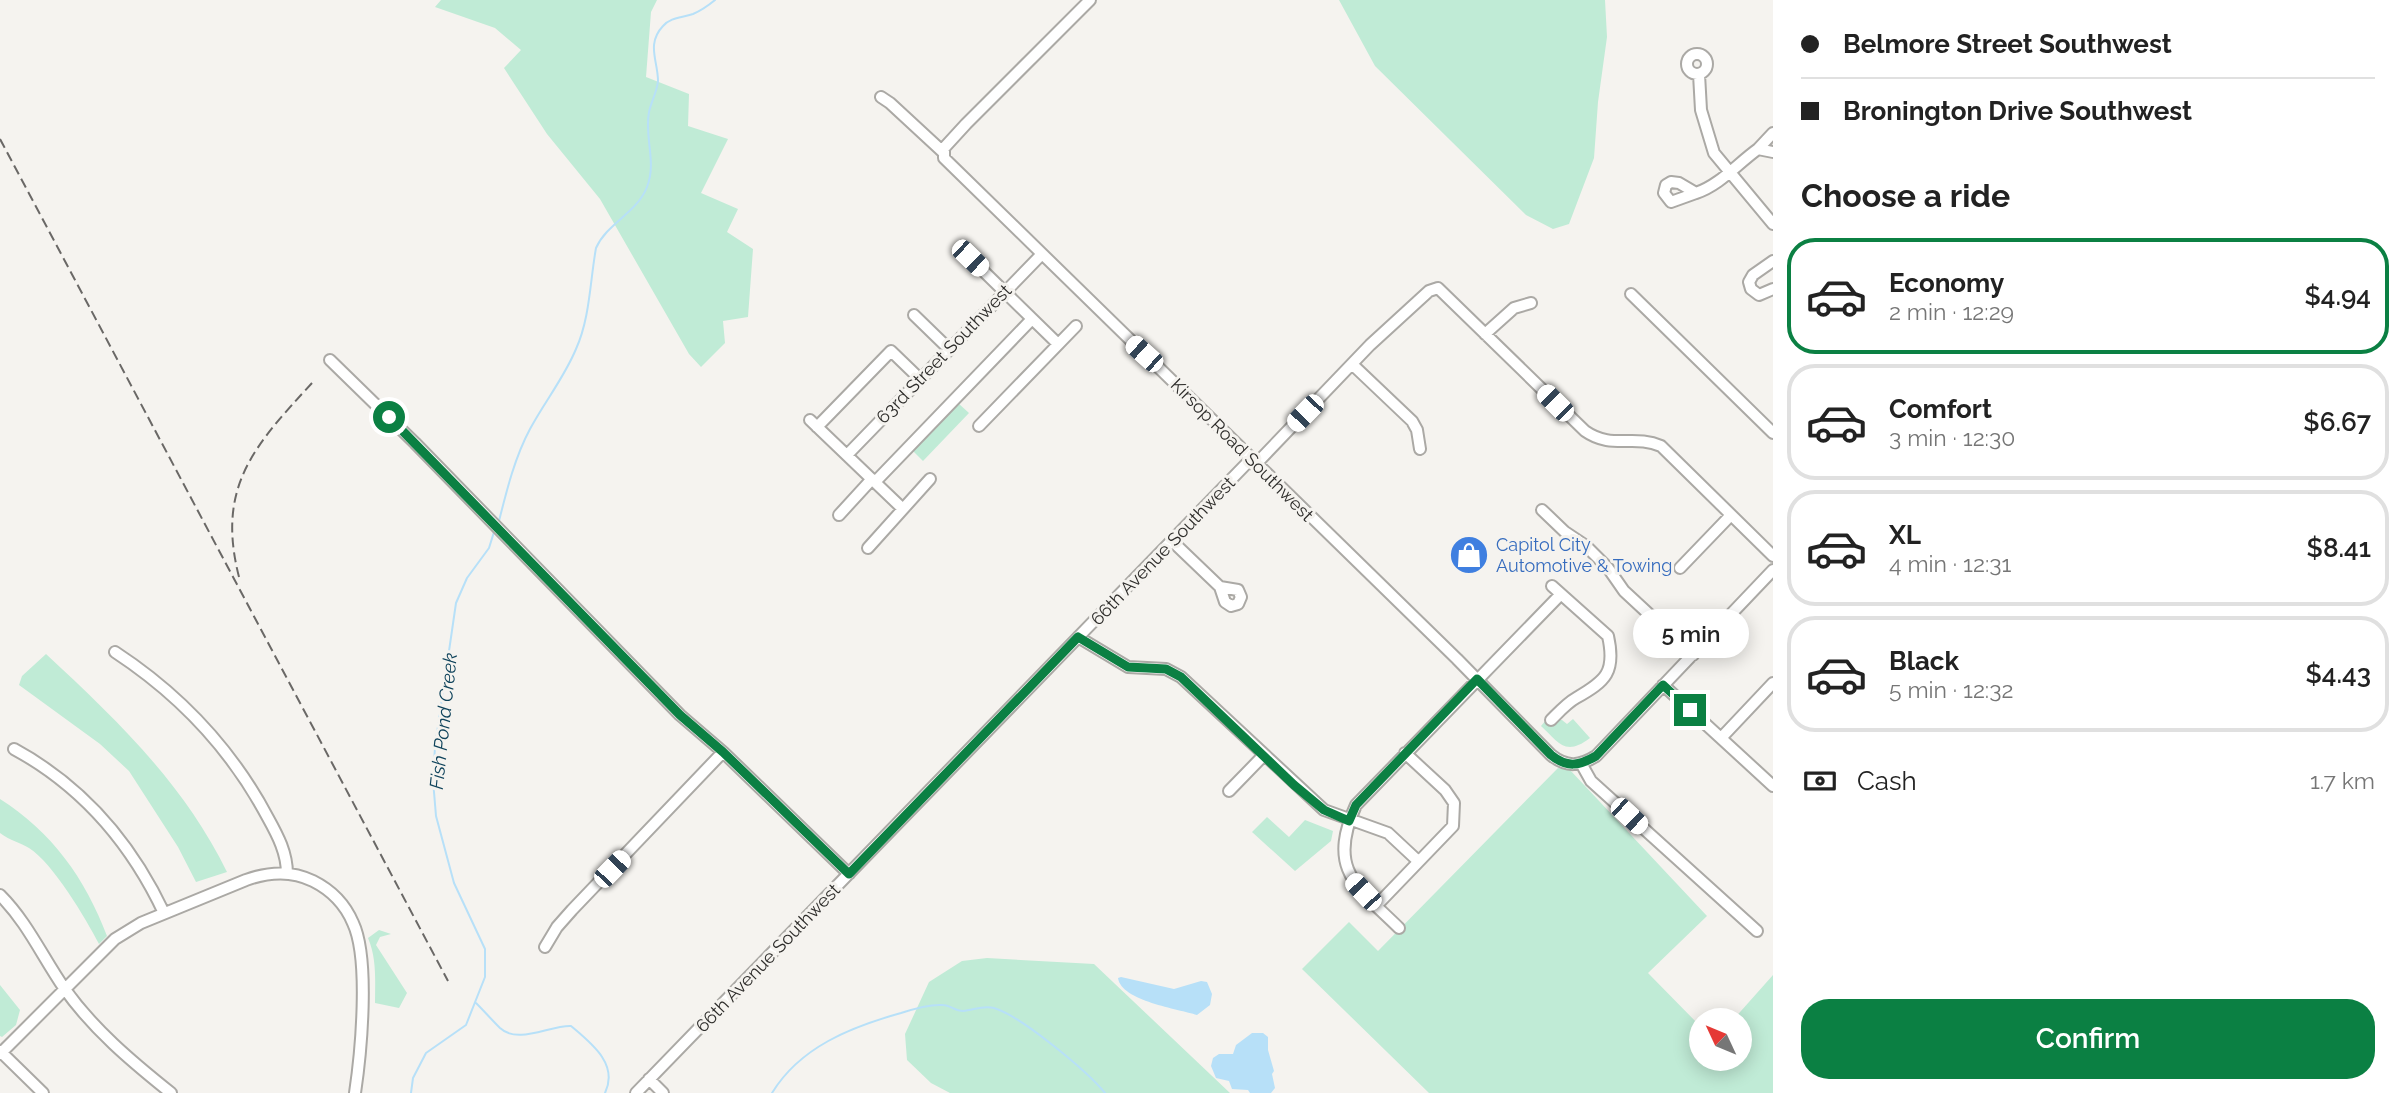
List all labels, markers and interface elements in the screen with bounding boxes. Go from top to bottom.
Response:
text: Belmore Street Southwest [1843,29,2172,59]
text: Bronington Drive Southwest [1843,96,2192,126]
text: Choose a ride [1801,177,2010,214]
car [948,236,993,280]
icon: car [1805,265,1868,328]
text: Economy [1889,268,2004,298]
street label: 63rd Street Southwest [872,280,1015,428]
text: $4.94 [2304,281,2371,311]
text: 2 min · 12:29 [1889,298,2014,325]
car [1122,332,1167,376]
street label: Kirsop Road Southwest [1167,374,1318,525]
car [1533,381,1578,425]
car [1283,391,1328,435]
icon: car [1805,391,1868,454]
text: Comfort [1889,394,1992,424]
route start [373,401,405,433]
text: $6.67 [2303,407,2371,437]
text: 3 min · 12:30 [1889,424,2015,451]
street label: 66th Avenue Southwest [1086,472,1239,629]
icon: car [1805,517,1868,580]
text: XL [1889,520,1921,550]
text: $8.41 [2307,533,2371,563]
shop icon: Capitol City Automotive & Towing [1448,534,1490,576]
place label: Capitol City Automotive & Towing [1496,534,1672,576]
text: 4 min · 12:31 [1889,550,2011,577]
callout: 5 min [1632,608,1748,658]
text: 5 min [1662,620,1720,647]
icon: car [1805,643,1868,706]
text: Black [1889,646,1959,676]
water label: Fish Pond Creek [425,652,461,790]
text: $4.43 [2306,659,2371,689]
text: 5 min · 12:32 [1889,676,2013,703]
route end [1674,694,1706,726]
icon: cash [1801,762,1839,800]
text: Cash [1857,766,1917,796]
text: 1.7 km [2310,767,2375,794]
car [1607,794,1652,838]
car [590,847,635,891]
car [1341,869,1386,915]
street label: 66th Avenue Southwest [691,879,844,1036]
button: Confirm [1801,999,2375,1079]
north arrow [1689,1008,1752,1071]
map controls [1689,1008,1752,1071]

